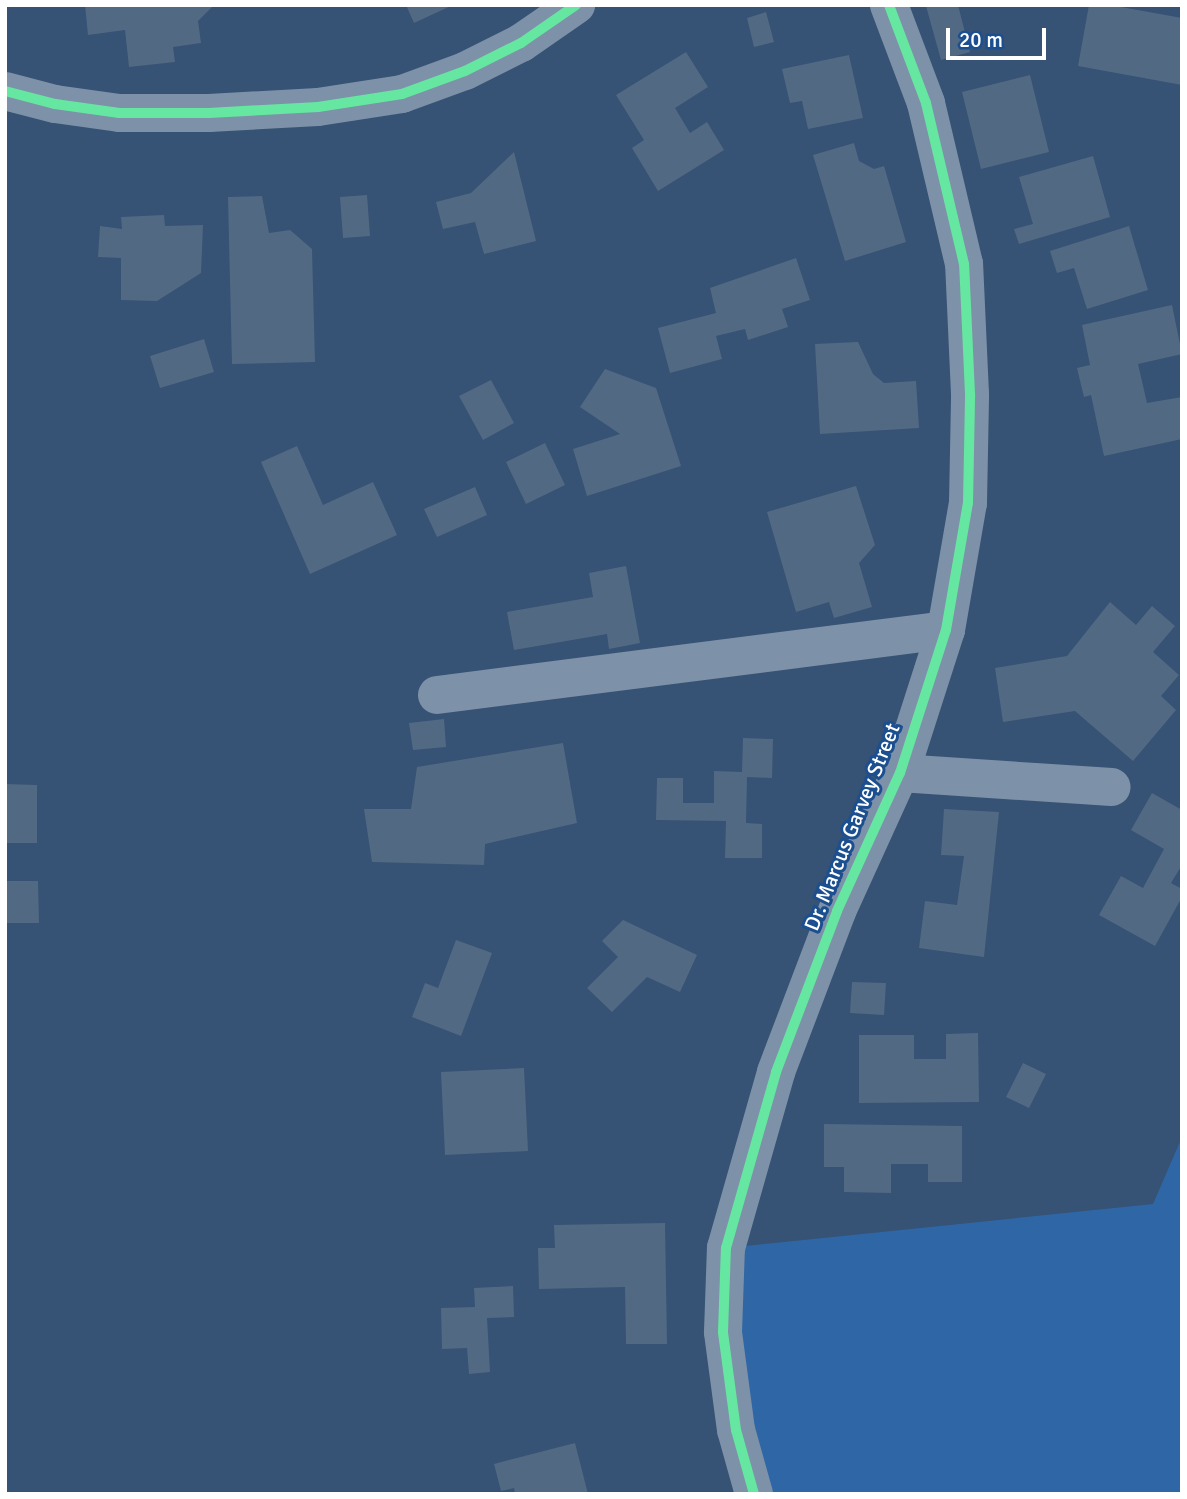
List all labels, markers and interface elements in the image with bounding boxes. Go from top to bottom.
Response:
scale bar [949,14,1049,58]
text: 20 m [959,27,1003,53]
street label: Dr. Marcus Garvey Street [799,720,905,934]

